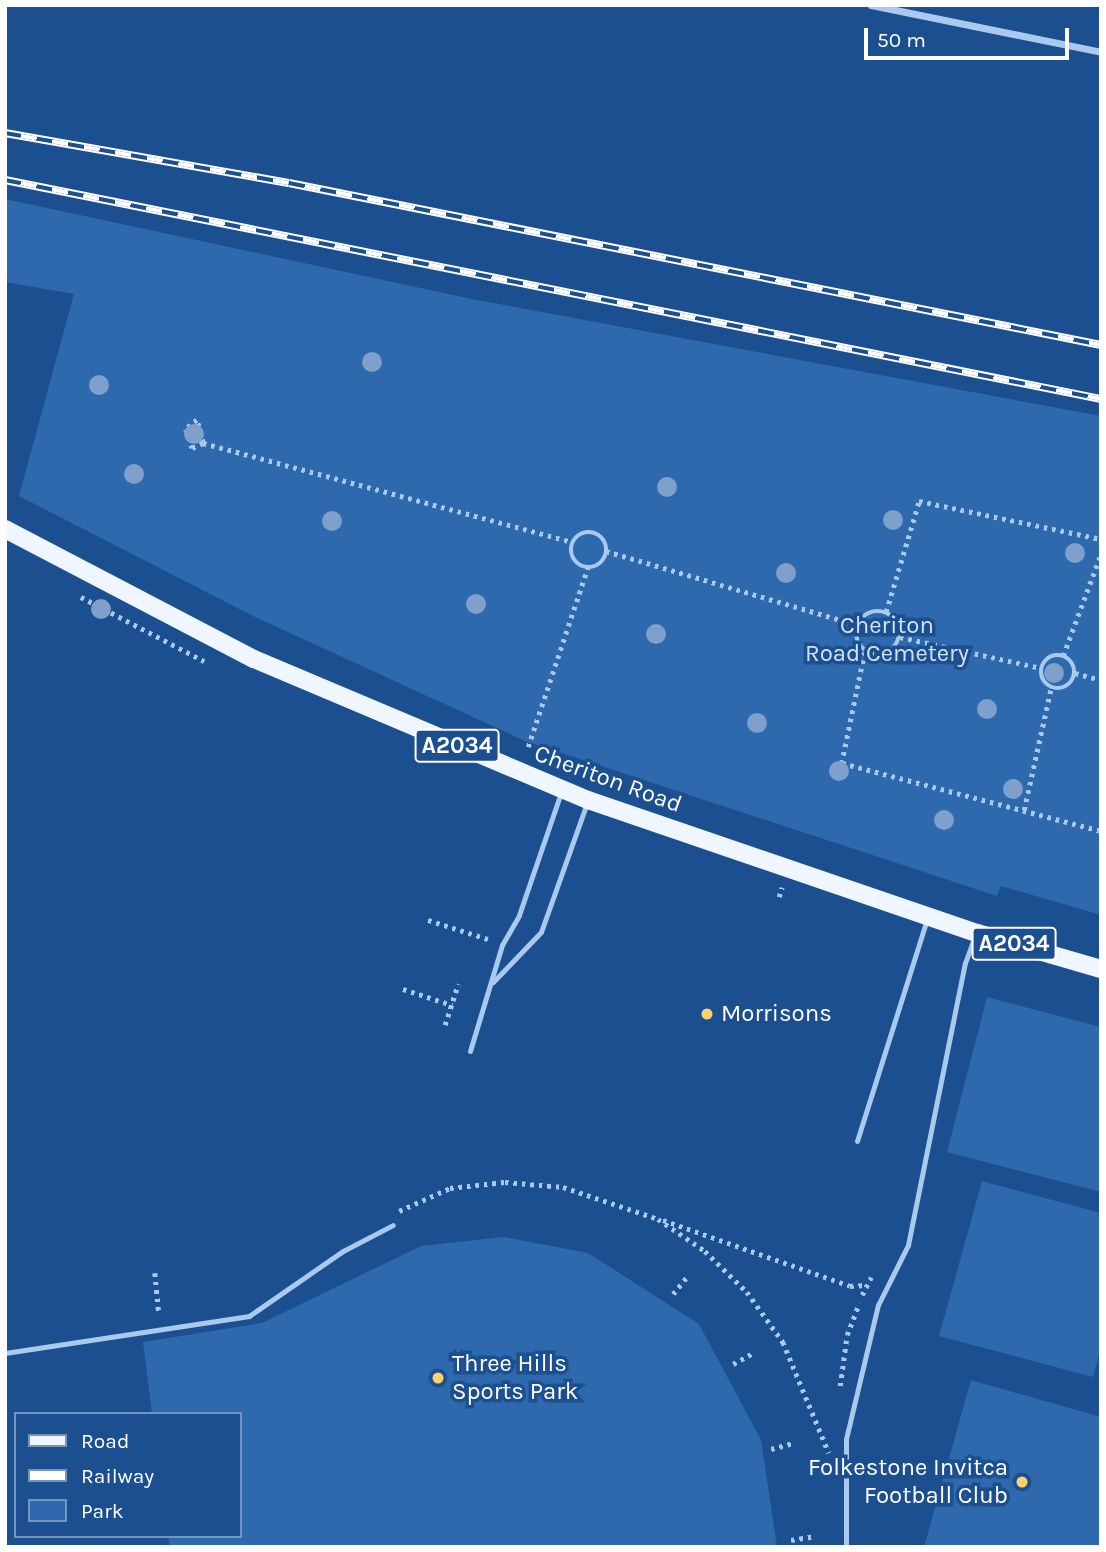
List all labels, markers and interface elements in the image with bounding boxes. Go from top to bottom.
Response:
scale bar [868,14,1073,58]
text: 50 m [877,28,926,52]
park label: Cheriton Road Cemetery [805,612,969,668]
road number: A2034 [413,726,501,766]
street label: Cheriton Road [530,739,686,819]
road number: A2034 [970,925,1058,964]
place label: Morrisons [721,1000,832,1028]
marker: Morrisons [699,1006,715,1022]
place label: Three Hills Sports Park [452,1350,578,1406]
marker: Three Hills Sports Park [430,1370,446,1386]
legend [14,1412,242,1538]
text: Road [81,1429,129,1453]
place label: Folkestone Invitca Football Club [808,1454,1008,1510]
text: Railway [81,1464,154,1488]
marker: Folkestone Invitca Football Club [1014,1474,1030,1490]
text: Park [81,1499,124,1523]

